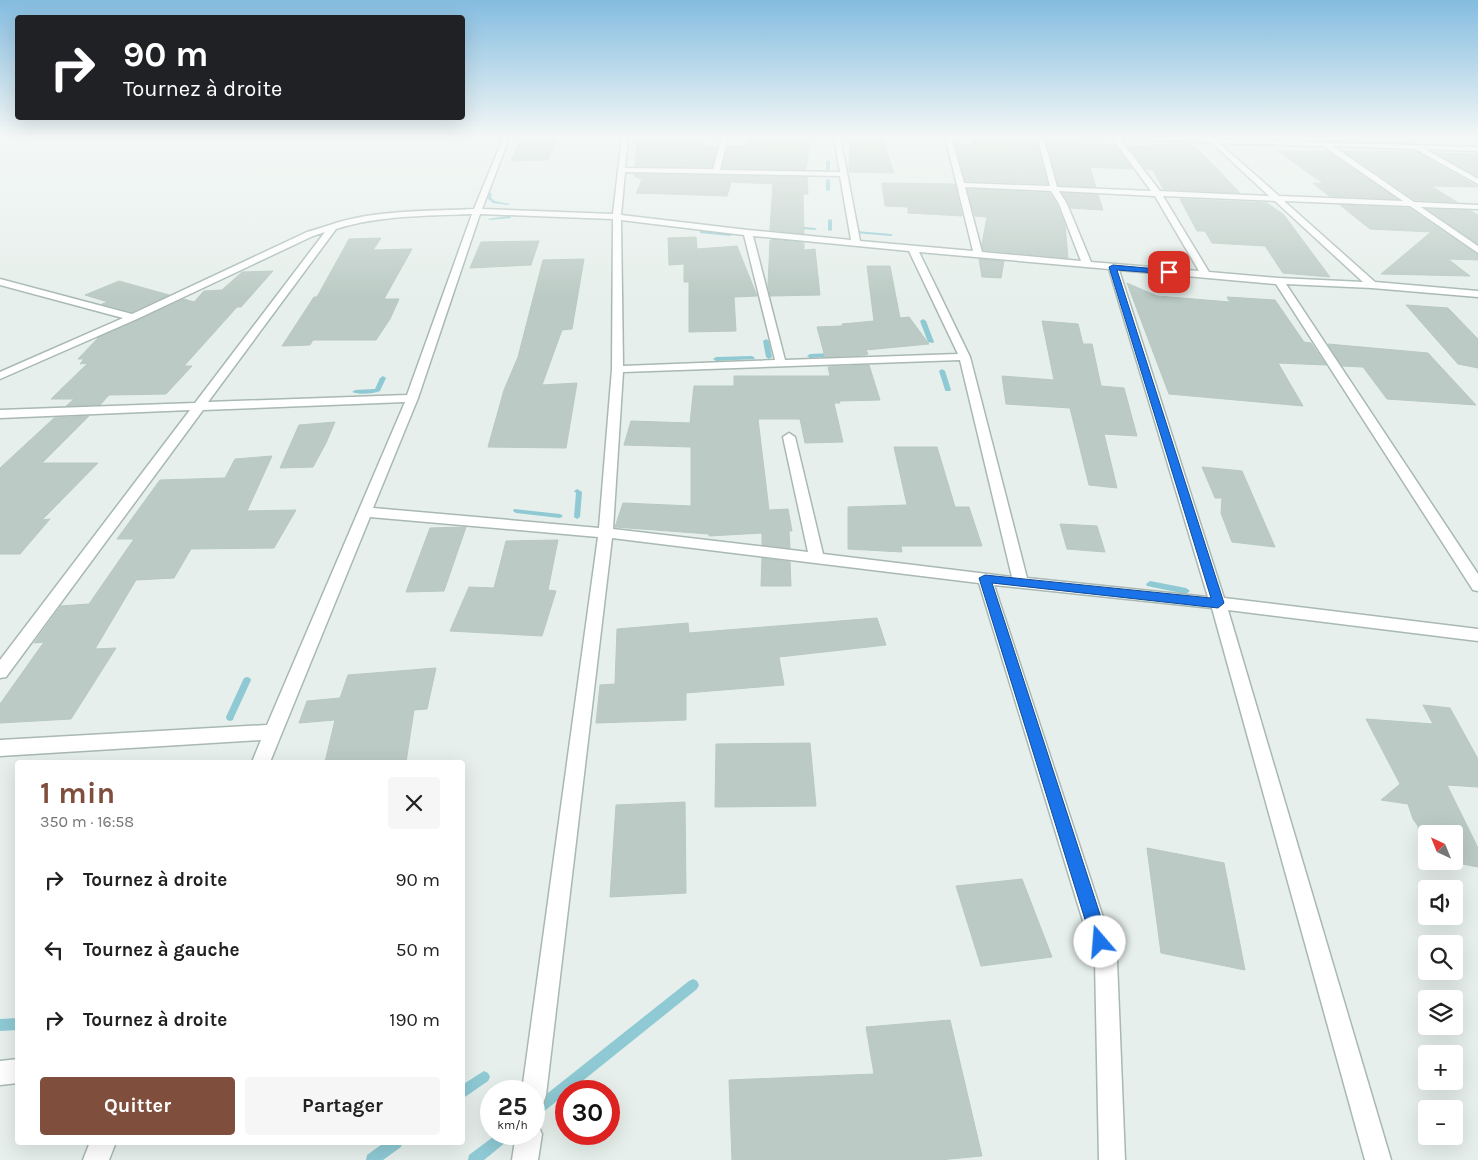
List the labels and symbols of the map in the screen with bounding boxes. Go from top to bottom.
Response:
pin [1148,251,1190,293]
north arrow [1418,825,1462,870]
position arrow [1073,915,1125,967]
speed limit sign: 30 [555,1080,620,1145]

